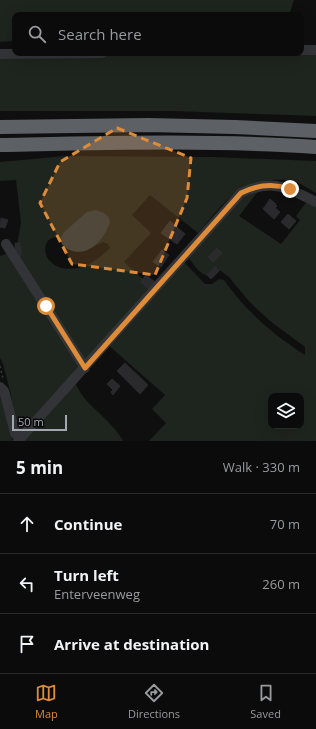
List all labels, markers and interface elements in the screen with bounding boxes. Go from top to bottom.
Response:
search box [12,12,304,56]
icon: search [26,23,48,45]
text: Search here [58,24,142,44]
route end [281,180,299,198]
route start [37,297,55,315]
map controls [268,393,304,429]
button: layers [268,393,304,429]
scale bar [12,413,67,432]
text: 50 m [18,414,44,429]
text: 5 min [16,456,63,479]
text: Walk · 330 m [223,458,300,476]
icon: ahead [16,513,38,535]
text: Continue [54,514,122,534]
text: 70 m [270,515,300,533]
text: Turn left [54,565,119,585]
icon: left [16,573,38,595]
text: 260 m [262,575,300,593]
text: Enterveenweg [54,585,140,603]
icon: arrive [16,633,38,655]
text: Arrive at destination [54,634,209,654]
tab: Map [35,682,58,721]
tab: Directions [128,682,180,721]
tab: Saved [250,682,281,721]

